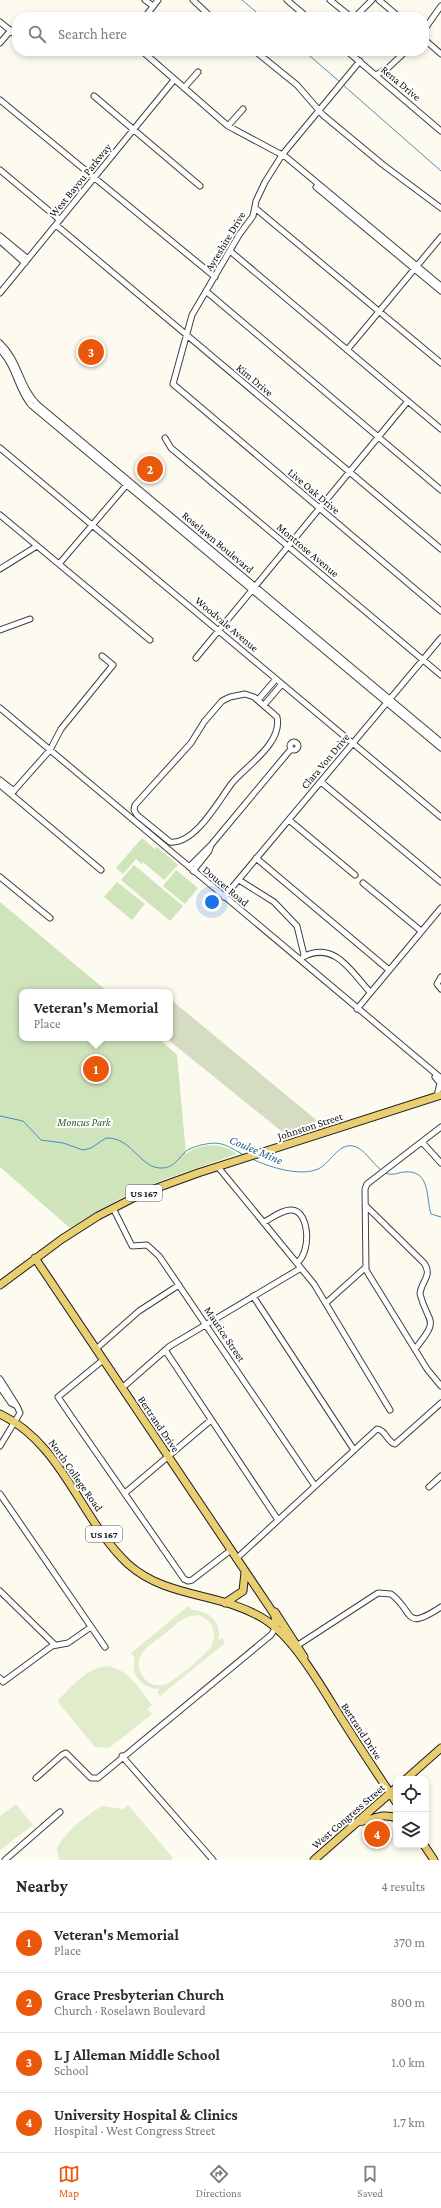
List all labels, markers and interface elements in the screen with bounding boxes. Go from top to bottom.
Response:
search box [12,12,429,56]
icon: search [26,23,48,45]
text: Search here [58,26,127,42]
street label: Rena Drive [379,63,423,103]
street label: West Bayou Parkway [47,140,115,220]
street label: Ayreshire Drive [203,209,248,273]
pin: 3 [78,337,104,367]
street label: Kim Drive [234,361,276,399]
pin: 2 [137,454,163,484]
street label: Live Oak Drive [286,466,342,516]
street label: Roselawn Boulevard [180,509,256,575]
street label: Montrose Avenue [275,521,341,579]
street label: Woodvale Avenue [193,594,261,654]
street label: Clara Von Drive [298,731,352,791]
street label: Doucet Road [201,863,251,909]
your location [202,892,222,912]
popup [19,989,173,1041]
text: Veteran's Memorial [34,1000,158,1016]
text: Place [34,1016,61,1031]
pin: 1 [83,1054,109,1084]
street label: Johnston Street [275,1110,345,1143]
park label: Moncus Park [56,1116,112,1128]
water label: Coulee Mine [227,1133,285,1168]
road number: US 167 [126,1185,162,1201]
street label: Maurice Street [202,1304,248,1364]
street label: Bertrand Drive [136,1394,182,1454]
street label: North College Road [46,1437,105,1514]
road number: US 167 [86,1526,122,1542]
street label: Bertrand Drive [339,1701,385,1762]
map controls [393,1776,429,1848]
button: locate [393,1776,429,1812]
street label: West Congress Street [309,1781,388,1852]
button: layers [393,1812,429,1848]
pin: 4 [364,1819,390,1849]
text: Nearby [16,1877,68,1896]
text: 4 results [381,1879,425,1894]
text: Veteran's Memorial [54,1927,179,1943]
text: 1 [27,1935,31,1950]
text: 370 m [393,1935,425,1950]
text: Place [54,1943,81,1958]
text: Grace Presbyterian Church [54,1987,224,2003]
text: 2 [26,1995,32,2010]
text: 800 m [390,1995,425,2010]
text: Church · Roselawn Boulevard [54,2003,206,2018]
text: L J Alleman Middle School [54,2047,220,2063]
text: 3 [26,2055,32,2070]
text: 1.0 km [392,2055,425,2070]
text: School [54,2063,89,2078]
text: University Hospital & Clinics [54,2107,238,2123]
text: 4 [25,2115,33,2130]
text: 1.7 km [393,2115,425,2130]
text: Hospital · West Congress Street [54,2123,215,2138]
tab: Map [58,2163,80,2199]
tab: Directions [196,2163,241,2199]
tab: Saved [357,2163,383,2199]

